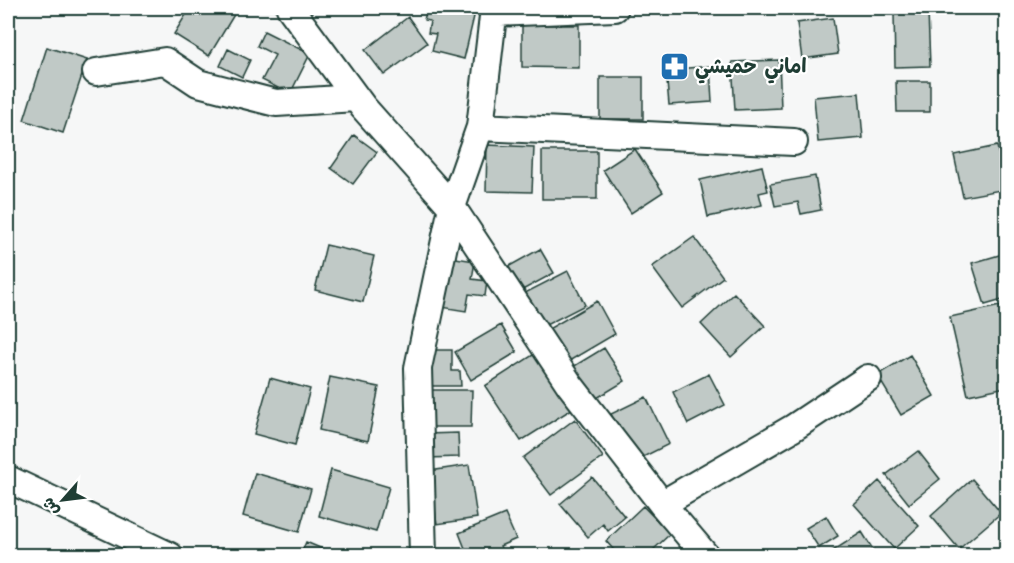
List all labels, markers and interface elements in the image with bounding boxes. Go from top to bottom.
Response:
pharmacy icon: اماني حميشي [658,50,690,82]
place label: اماني حميشي [695,53,807,84]
north arrow [33,470,93,530]
text: ش [37,494,64,520]

